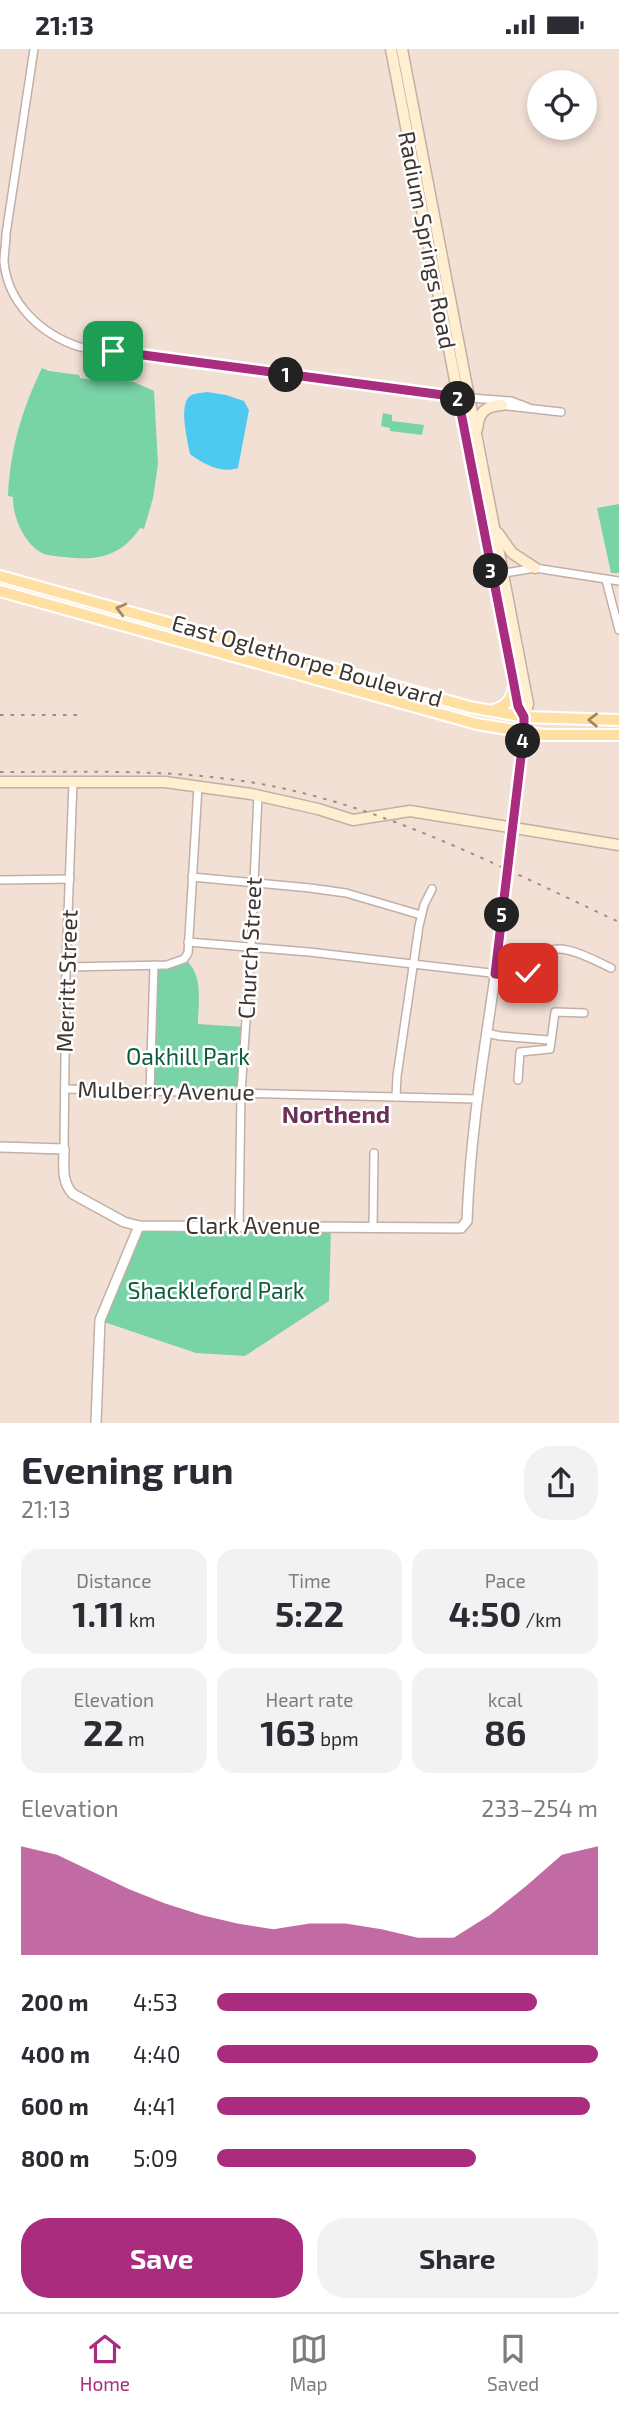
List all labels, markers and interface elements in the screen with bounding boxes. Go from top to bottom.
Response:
text: 21:13 [35,9,94,40]
map controls [527,70,597,140]
button: locate [527,70,597,140]
street label: Radium Springs Road [393,129,463,351]
pin [83,321,143,381]
icon: arrive [94,332,132,370]
pin: 1 [268,357,304,393]
text: 1 [281,363,290,386]
pin: 2 [440,381,476,417]
text: 2 [452,387,463,410]
pin: 3 [474,553,508,589]
text: 3 [485,559,496,582]
one-way arrow [115,603,127,617]
street label: East Oglethorpe Boulevard [169,608,446,712]
one-way arrow [587,712,598,728]
pin: 4 [505,723,540,759]
text: 4 [516,729,529,752]
street label: Church Street [231,876,267,1020]
pin: 5 [484,897,520,933]
text: 5 [496,903,507,926]
street label: Merritt Street [50,909,82,1053]
pin [498,943,558,1003]
icon: check [509,954,547,992]
park label: Oakhill Park [126,1042,250,1070]
street label: Mulberry Avenue [77,1074,255,1106]
district label: Northend [282,1099,390,1128]
street label: Clark Avenue [186,1211,320,1239]
park label: Shackleford Park [128,1276,305,1304]
text: Evening run [21,1446,234,1492]
button: share [524,1446,598,1520]
text: 21:13 [21,1495,70,1523]
text: Distance [76,1569,151,1592]
text: Time [288,1569,331,1592]
text: Pace [485,1569,526,1592]
text: 1.11 [72,1592,125,1634]
text: 5:22 [275,1592,344,1634]
text: 4:50 [449,1592,521,1634]
text: km [125,1608,155,1631]
text: /km [521,1608,562,1631]
text: Elevation [74,1688,154,1711]
text: Heart rate [266,1688,353,1711]
text: kcal [488,1688,523,1711]
text: 22 [83,1711,124,1753]
text: 163 [260,1711,316,1753]
text: 86 [484,1711,526,1753]
text: m [124,1727,145,1750]
text: bpm [316,1727,359,1750]
text: Elevation [21,1794,119,1822]
text: 233–254 m [481,1794,598,1822]
text: 200 m [21,1988,89,2016]
text: 4:53 [133,1988,178,2016]
text: 400 m [21,2040,90,2068]
text: 4:40 [133,2040,181,2068]
text: 600 m [21,2092,89,2120]
text: 4:41 [133,2092,176,2120]
text: 800 m [21,2144,90,2172]
text: 5:09 [133,2144,178,2172]
button: Save [21,2218,303,2298]
button: Share [317,2218,598,2298]
tab: Home [80,2330,130,2395]
tab: Map [290,2330,328,2395]
tab: Saved [487,2330,539,2395]

